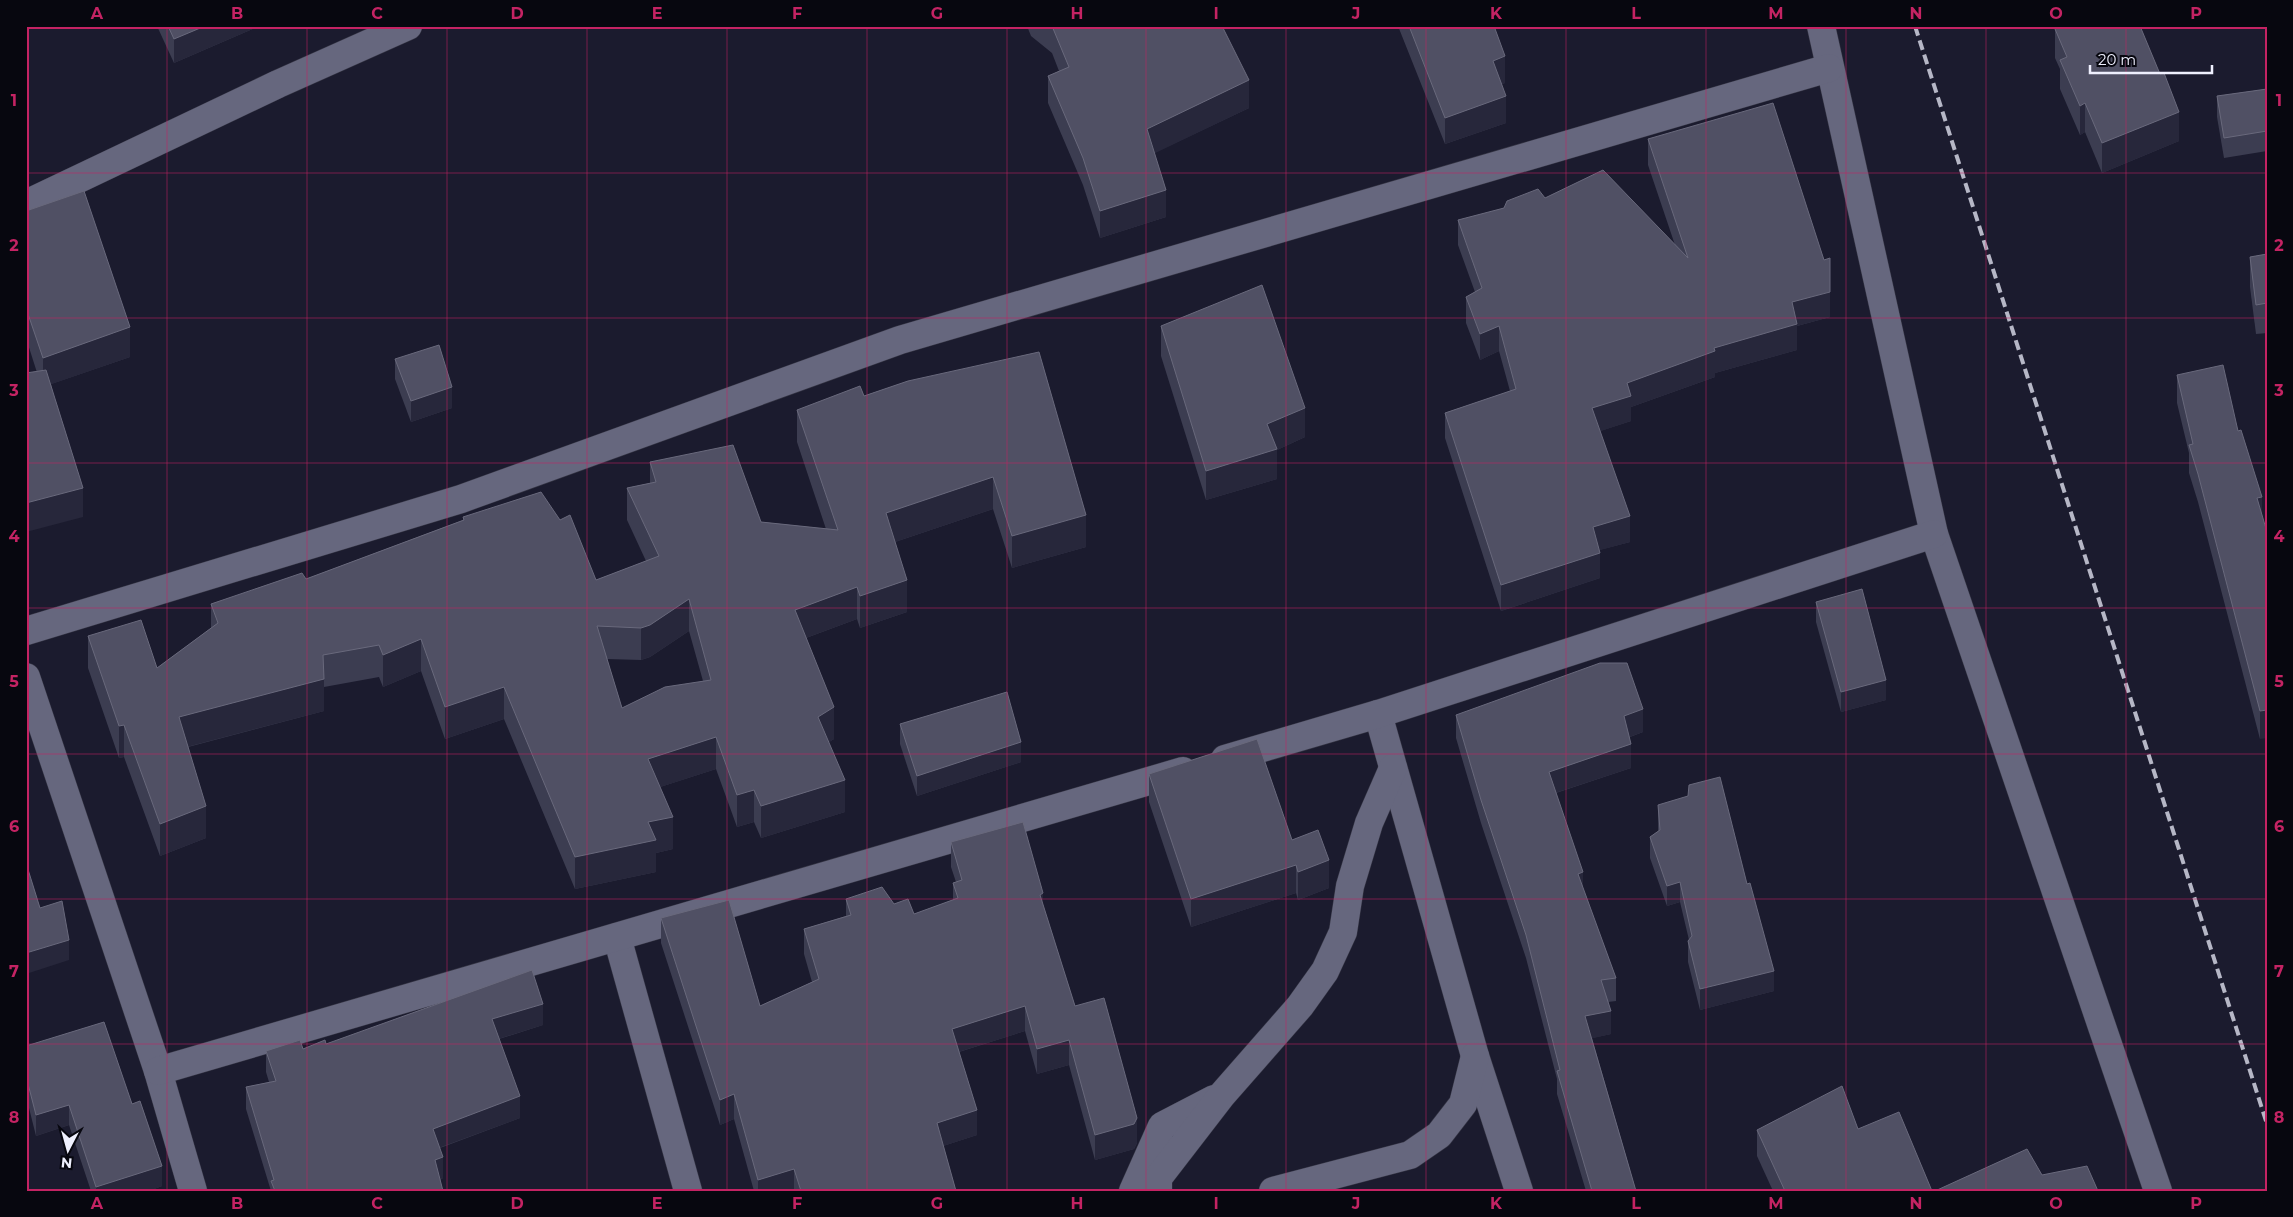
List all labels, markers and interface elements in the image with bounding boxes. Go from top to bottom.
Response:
text: A [90,4,104,23]
text: B [231,4,243,23]
text: C [371,4,383,23]
text: D [510,4,524,23]
text: E [652,4,662,23]
text: F [792,4,802,23]
text: G [931,4,943,23]
text: H [1071,4,1083,23]
text: I [1213,4,1219,23]
text: J [1351,4,1360,23]
text: K [1490,4,1503,23]
text: L [1631,4,1641,23]
text: M [1768,4,1784,23]
text: N [1910,4,1922,23]
text: O [2049,4,2063,23]
text: P [2190,4,2202,23]
scale bar [2090,42,2213,74]
text: 20 m [2098,50,2136,69]
text: 1 [11,91,17,110]
text: 1 [2276,91,2282,110]
text: 2 [9,236,19,255]
text: 2 [2274,236,2284,255]
text: 3 [8,381,19,400]
text: 3 [2273,381,2284,400]
text: 4 [8,527,20,546]
text: 4 [2273,527,2285,546]
text: 5 [9,672,19,691]
text: 5 [2274,672,2284,691]
text: 6 [9,817,19,836]
text: 6 [2274,817,2284,836]
text: 7 [9,962,19,981]
text: 7 [2274,962,2284,981]
text: 8 [9,1108,19,1127]
text: 8 [2274,1108,2284,1127]
north arrow [42,1124,92,1174]
text: N [60,1153,73,1172]
text: A [90,1194,104,1213]
text: B [231,1194,243,1213]
text: C [371,1194,383,1213]
text: D [510,1194,524,1213]
text: E [652,1194,662,1213]
text: F [792,1194,802,1213]
text: G [931,1194,943,1213]
text: H [1071,1194,1083,1213]
text: I [1213,1194,1219,1213]
text: J [1351,1194,1360,1213]
text: K [1490,1194,1503,1213]
text: L [1631,1194,1641,1213]
text: M [1768,1194,1784,1213]
text: N [1910,1194,1922,1213]
text: O [2049,1194,2063,1213]
text: P [2190,1194,2202,1213]

